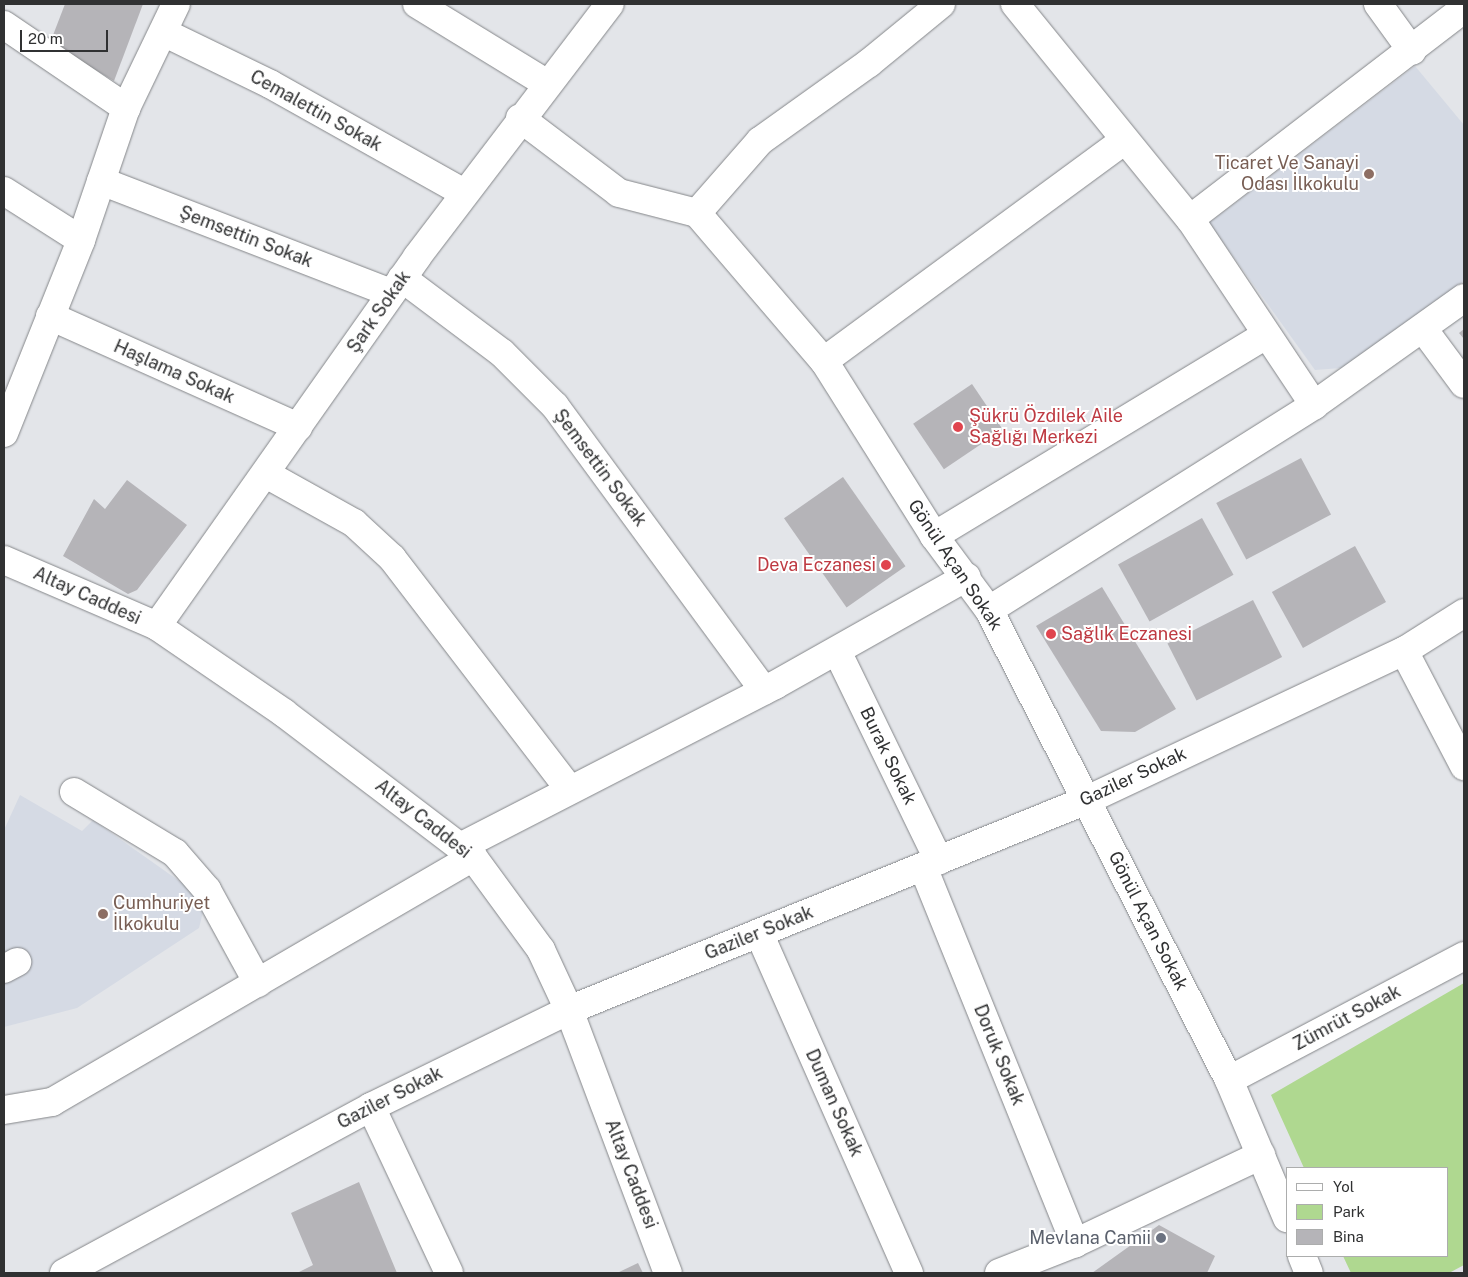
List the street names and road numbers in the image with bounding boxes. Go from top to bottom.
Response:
street label: Cemalettin Sokak [246,66,386,156]
street label: Şemsettin Sokak [176,202,316,272]
street label: Şark Sokak [343,267,415,357]
street label: Haşlama Sokak [110,336,238,408]
street label: Şemsettin Sokak [549,405,651,531]
street label: Gönül Açan Sokak [903,495,1007,635]
street label: Altay Caddesi [30,563,144,629]
street label: Burak Sokak [855,704,921,808]
street label: Gaziler Sokak [1076,743,1190,811]
street label: Altay Caddesi [371,775,475,863]
street label: Gönül Açan Sokak [1104,848,1192,994]
street label: Gaziler Sokak [702,901,816,965]
street label: Zümrüt Sokak [1290,981,1404,1055]
street label: Doruk Sokak [969,1001,1029,1109]
street label: Duman Sokak [801,1046,867,1160]
street label: Gaziler Sokak [334,1062,446,1134]
street label: Altay Caddesi [600,1116,662,1232]

